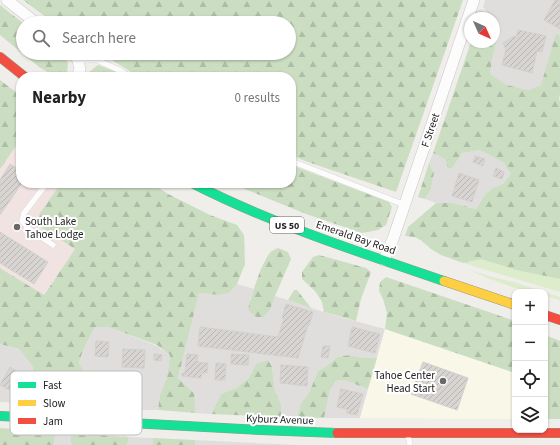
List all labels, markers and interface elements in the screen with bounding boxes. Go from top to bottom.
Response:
north arrow [464,12,500,48]
search box [16,16,296,60]
icon: search [30,27,52,49]
text: Search here [62,28,136,49]
text: Nearby [32,86,86,110]
text: 0 results [235,89,280,107]
street label: F Street [418,111,443,149]
place label: South Lake Tahoe Lodge [25,214,84,242]
road number: US 50 [270,217,304,233]
street label: Emerald Bay Road [314,217,398,258]
marker: South Lake Tahoe Lodge [12,222,22,232]
map controls [512,289,548,433]
button: + [512,289,548,325]
button: − [512,325,548,361]
button: locate [512,361,548,397]
place label: Tahoe Center Head Start [374,368,435,396]
legend [10,371,142,435]
marker: Tahoe Center Head Start [438,376,448,386]
text: Fast [43,378,62,393]
text: Slow [43,396,66,411]
button: layers [512,397,548,433]
street label: Kyburz Avenue [246,411,315,428]
text: Jam [43,414,63,429]

